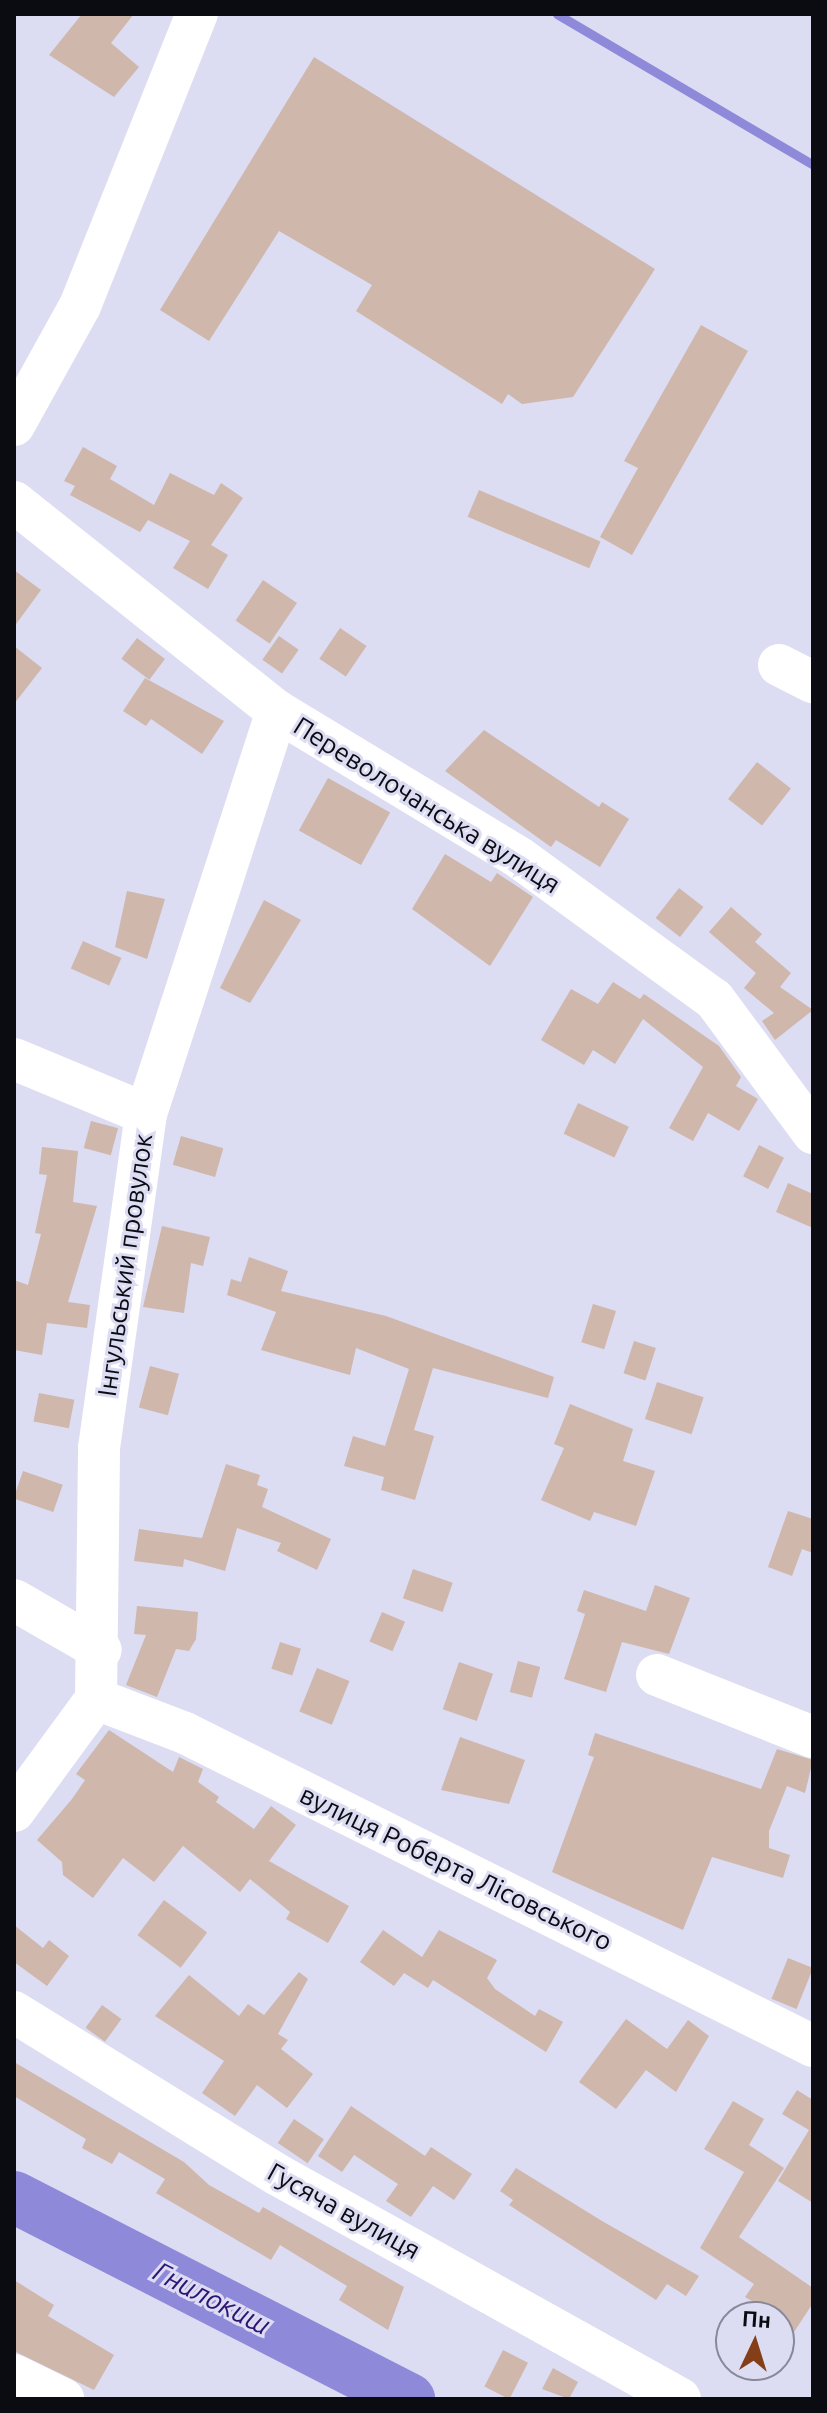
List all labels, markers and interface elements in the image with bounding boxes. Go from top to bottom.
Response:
street label: Переволочанська вулиця [288,710,566,900]
street label: Інгульський провулок [91,1132,159,1398]
street label: вулиця Роберта Лісовського [295,1779,617,1957]
street label: Гусяча вулиця [262,2156,426,2266]
water label: Гнилокиш [148,2254,276,2342]
north arrow [715,2301,795,2381]
text: Пн [741,2305,772,2332]

